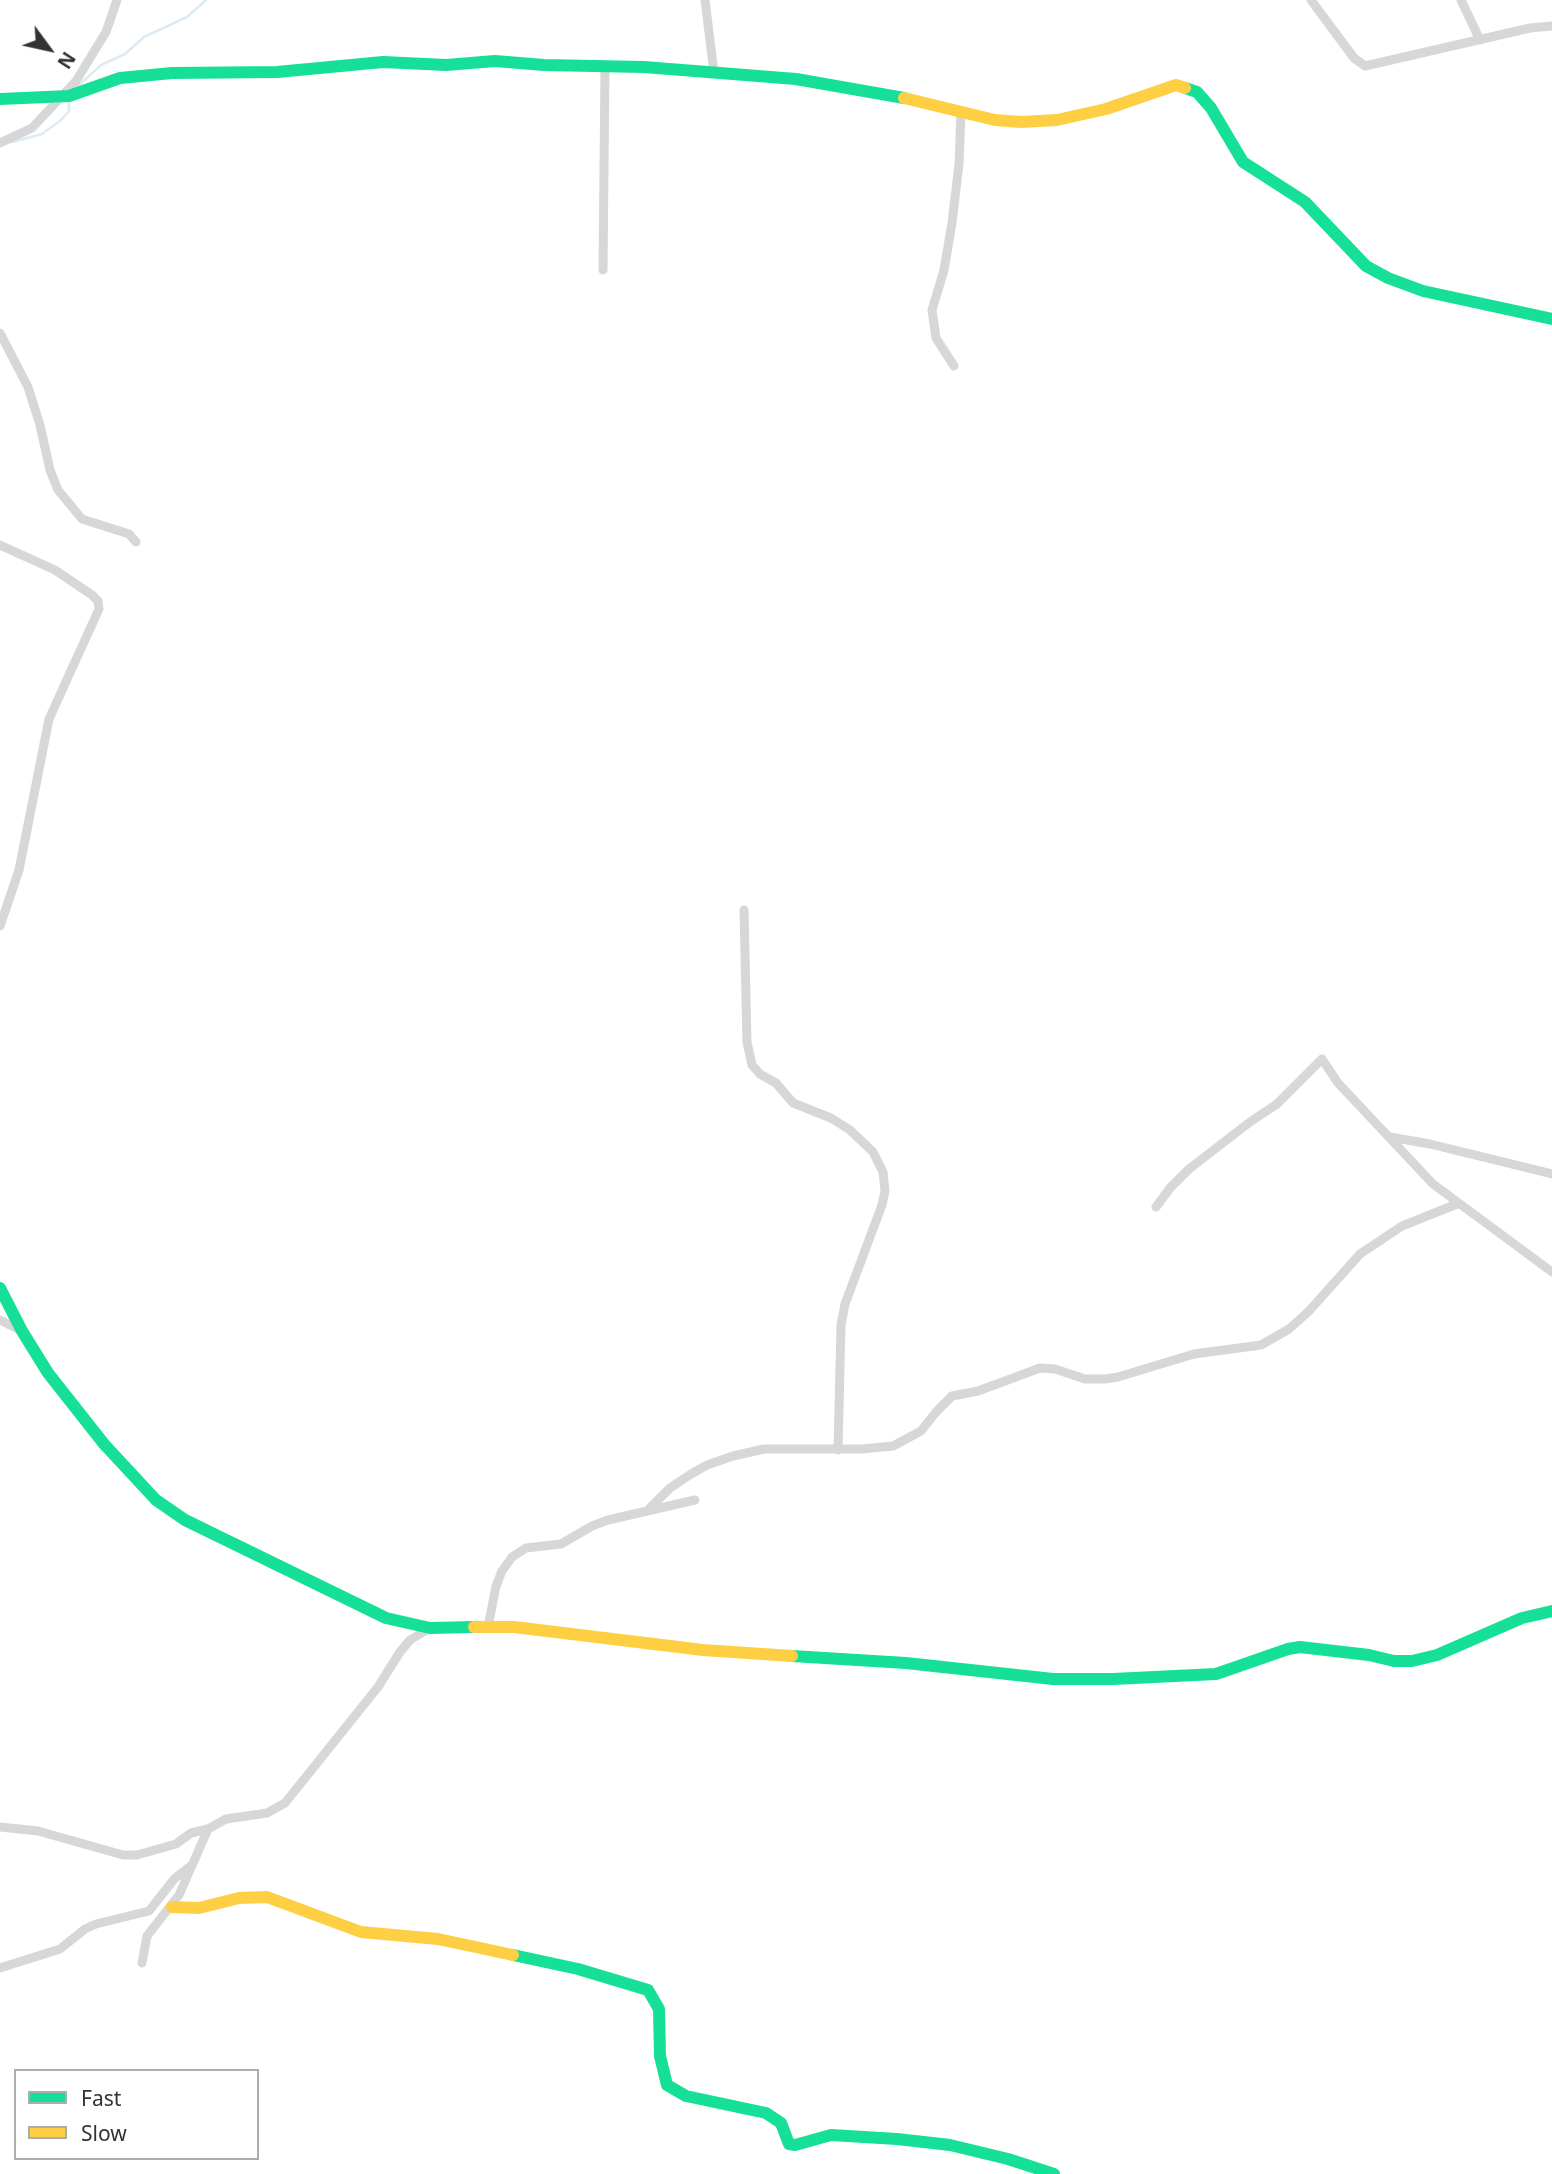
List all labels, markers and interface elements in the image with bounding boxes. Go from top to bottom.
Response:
north arrow [14,14,84,84]
text: N [52,47,82,74]
legend [14,2069,259,2160]
text: Fast [81,2084,121,2112]
text: Slow [81,2119,127,2147]

